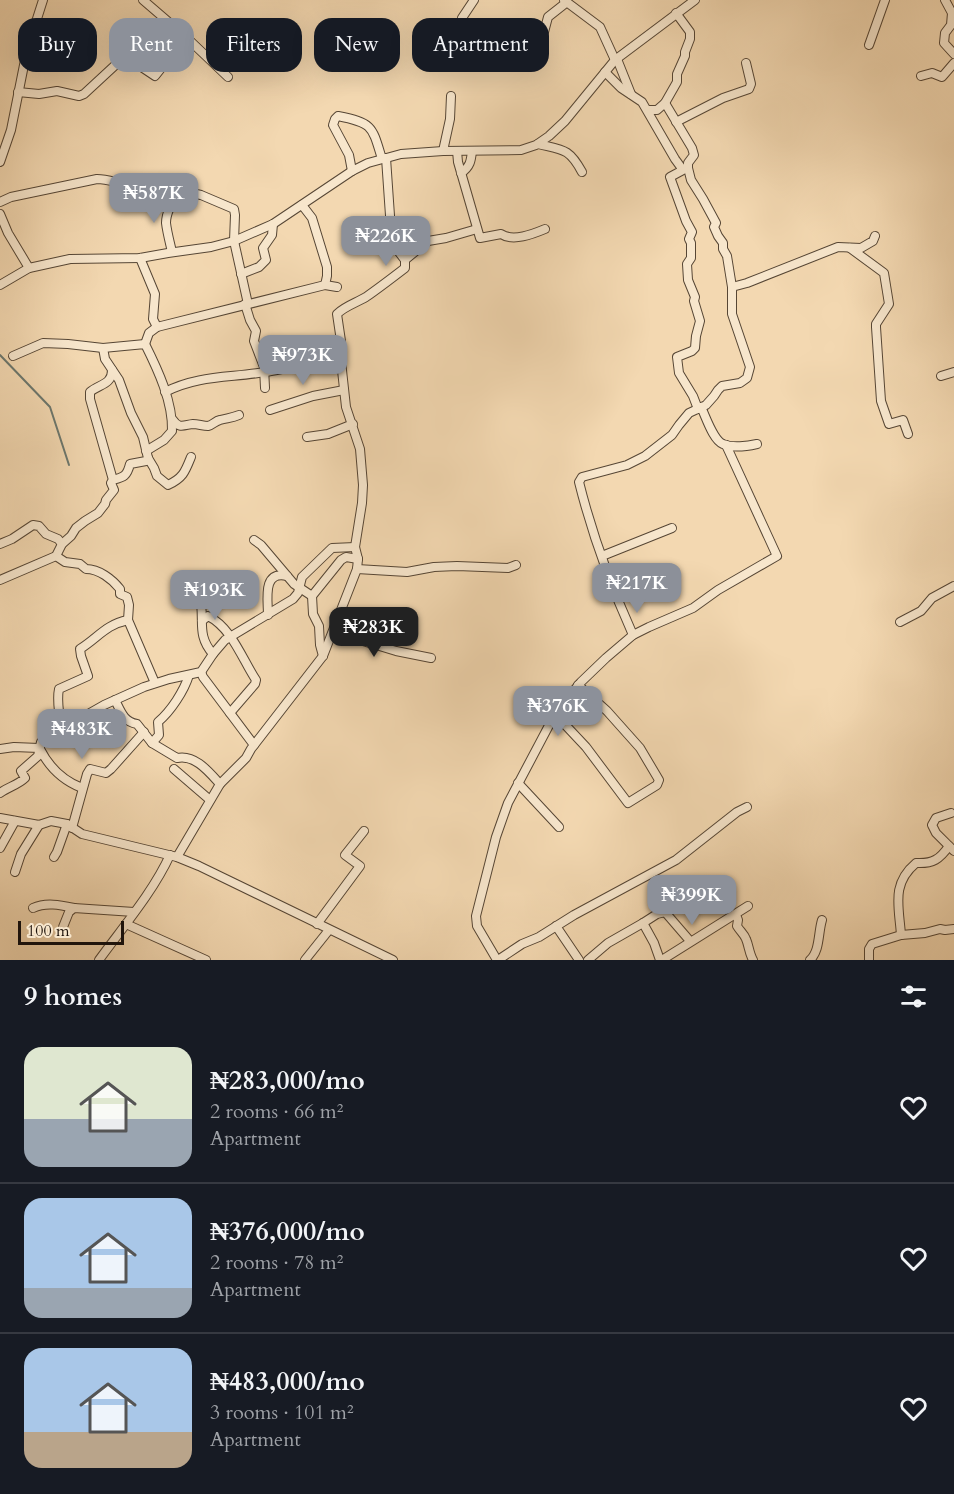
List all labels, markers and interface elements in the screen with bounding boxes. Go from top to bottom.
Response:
chip: Buy [18,18,97,72]
chip: Rent [109,18,194,72]
chip: Filters [206,18,302,72]
chip: New [314,18,400,72]
chip: Apartment [412,18,549,72]
pin: ₦587K [112,173,196,224]
text: ₦587K [123,179,185,206]
pin: ₦226K [344,216,428,267]
text: ₦226K [355,222,417,249]
pin: ₦973K [261,335,345,386]
text: ₦973K [272,341,334,368]
pin: ₦217K [595,563,679,614]
text: ₦217K [606,569,668,596]
pin: ₦193K [173,570,257,621]
text: ₦193K [184,576,246,603]
pin: ₦283K [332,607,416,658]
text: ₦283K [343,613,405,640]
pin: ₦376K [516,686,600,737]
text: ₦376K [527,692,589,719]
pin: ₦483K [40,709,124,760]
text: ₦483K [51,715,113,742]
pin: ₦399K [650,875,734,926]
text: ₦399K [661,881,723,908]
scale bar [18,918,124,946]
text: 100 m [27,920,69,942]
text: 9 homes [24,979,122,1014]
icon: filters [897,980,930,1013]
text: ₦283,000/mo [210,1063,365,1098]
icon: home [72,1071,144,1143]
icon: heart [897,1091,930,1124]
text: 2 rooms · 66 m² [210,1098,343,1125]
text: Apartment [210,1125,301,1152]
text: ₦376,000/mo [210,1214,365,1249]
icon: home [72,1222,144,1294]
icon: heart [897,1242,930,1275]
text: 2 rooms · 78 m² [210,1249,343,1276]
text: Apartment [210,1276,301,1303]
text: ₦483,000/mo [210,1364,365,1399]
icon: home [72,1372,144,1444]
icon: heart [897,1392,930,1425]
text: 3 rooms · 101 m² [210,1399,354,1426]
text: Apartment [210,1426,301,1453]

